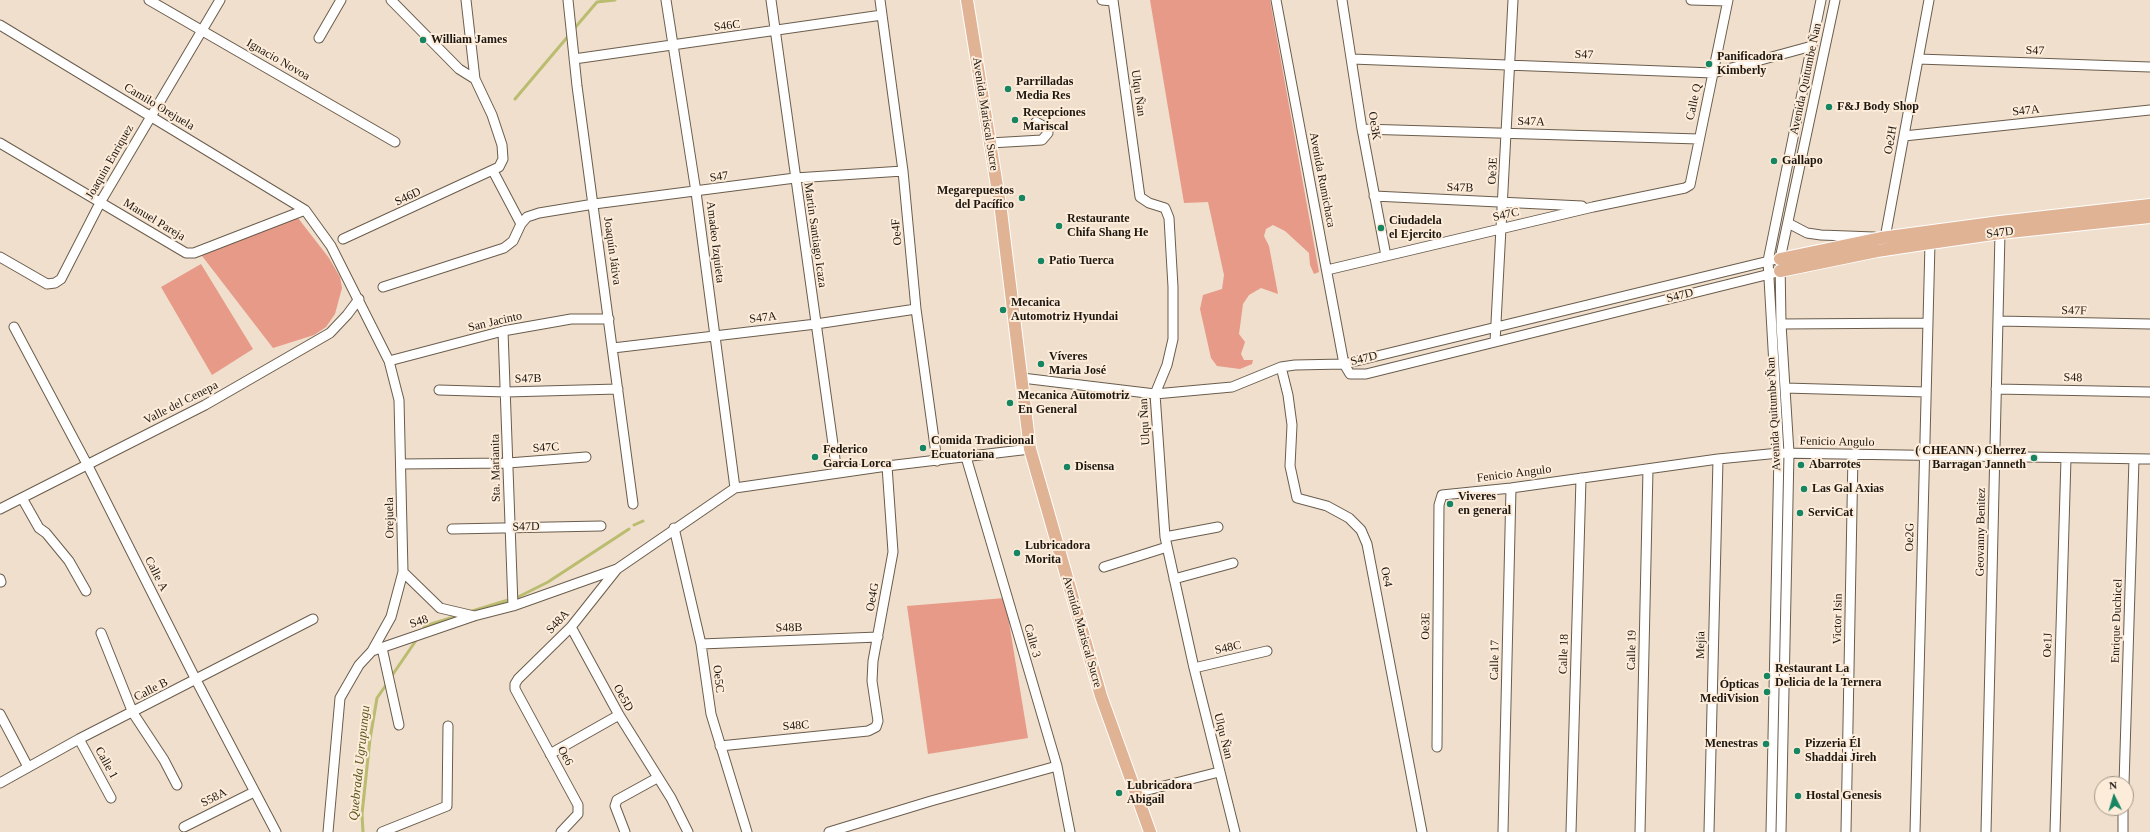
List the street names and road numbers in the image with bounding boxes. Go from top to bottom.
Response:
street label: S46C [713,17,741,35]
street label: Avenida Quitumbe Ñan [1787,22,1825,136]
street label: Ignacio Novoa [244,36,312,84]
street label: S47 [2025,43,2045,59]
street label: S47 [1574,47,1594,63]
street label: Avenida Mariscal Sucre [969,56,1001,172]
street label: Ulqu Ñan [1128,69,1148,117]
street label: Camilo Orejuela [121,80,197,134]
street label: Calle Q [1683,82,1705,122]
street label: S47A [2012,102,2040,120]
street label: Oe3K [1365,111,1383,141]
street label: S47A [1517,114,1545,130]
street label: Joaquin Enriquez [83,122,137,202]
street label: Oe2H [1881,125,1901,155]
street label: Avenida Rumichaca [1306,131,1338,229]
street label: Oe3E [1485,157,1501,185]
street label: S47 [709,169,729,185]
street label: S47B [1446,180,1474,196]
street label: Martin Santiago Icaza [800,182,830,288]
street label: S46D [393,185,423,209]
street label: Manuel Pareja [120,196,188,244]
street label: Amadeo Izquieta [703,200,727,284]
street label: S47C [1491,205,1521,225]
street label: Joaquín Játiva [600,216,624,286]
street label: Oe4F [888,218,906,246]
street label: S47D [1986,224,2014,242]
street label: S47D [1665,286,1695,306]
street label: S47F [2061,304,2087,318]
street label: San Jacinto [467,309,523,335]
street label: S47A [749,309,777,327]
street label: S47D [1349,349,1379,369]
street label: Avenida Quitumbe Ñan [1764,357,1784,471]
street label: S48 [2064,371,2082,385]
street label: S47B [515,372,541,386]
street label: Valle del Cenepa [142,378,220,428]
street label: Ulqu Ñan [1137,398,1153,446]
street label: Sta. Marianita [488,434,504,502]
street label: Fenicio Angulo [1799,434,1875,450]
street label: S47C [532,440,560,456]
street label: Fenicio Angulo [1476,462,1552,486]
street label: Geovanny Benitez [1973,487,1989,577]
street label: Orejuela [382,497,398,539]
street label: S47D [512,520,540,534]
street label: Oe2G [1903,523,1917,551]
street label: Calle A [141,554,171,594]
street label: Oe4 [1377,566,1395,588]
street label: Avenida Mariscal Sucre [1059,575,1105,689]
street label: Enrique Duchicel [2108,579,2126,663]
street label: Oe4G [863,582,883,612]
street label: Victor Isin [1830,593,1846,645]
street label: S48A [543,607,573,637]
street label: S48 [408,612,430,632]
street label: Oe3E [1419,612,1433,640]
street label: S48B [775,620,803,636]
street label: Calle 3 [1020,623,1044,659]
street label: Calle 19 [1624,630,1640,670]
street label: Mejía [1694,631,1708,659]
street label: Oe1J [2040,632,2056,658]
street label: Calle 18 [1556,634,1572,674]
street label: S48C [1213,638,1243,658]
street label: Calle 17 [1487,640,1503,680]
street label: Oe5C [709,664,727,694]
street label: Calle B [132,675,170,705]
street label: Oe5D [610,682,636,714]
street label: Ulqu Ñan [1210,711,1236,761]
street label: S48C [782,718,810,734]
street label: Calle 1 [91,744,121,782]
street label: Oe6 [554,744,576,768]
street label: S58A [199,785,229,811]

